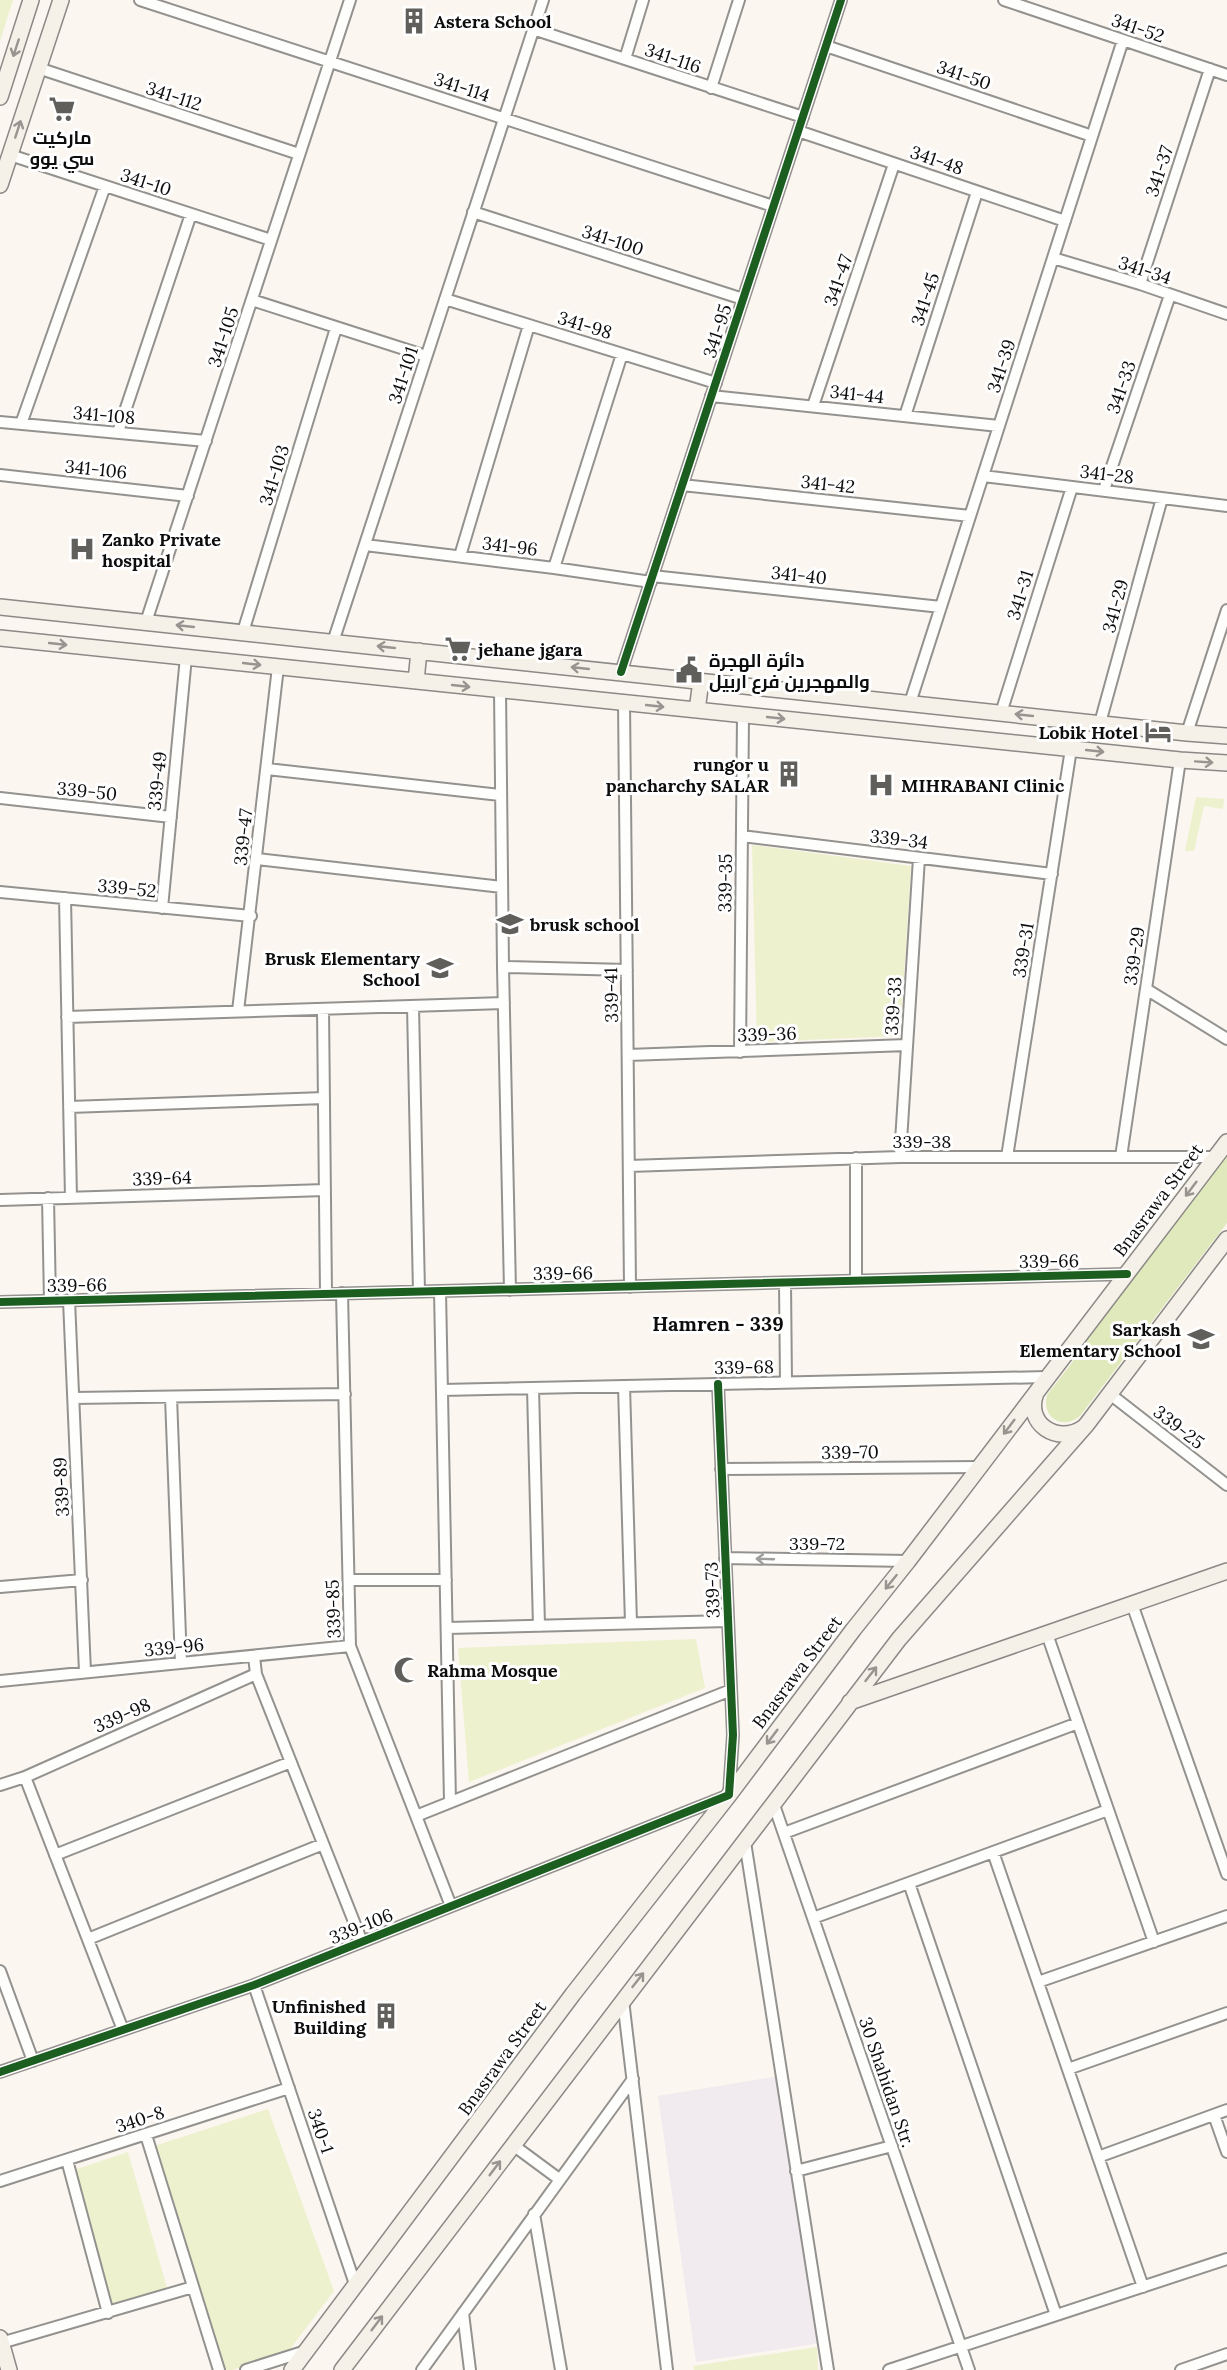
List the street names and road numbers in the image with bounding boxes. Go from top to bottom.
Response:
street label: 341-52 [1109,8,1167,48]
street label: 341-116 [642,38,704,78]
street label: 341-50 [934,55,994,95]
street label: 341-114 [431,67,493,107]
street label: 341-112 [143,76,205,116]
street label: 341-48 [907,140,967,180]
street label: 341-37 [1140,143,1178,199]
street label: 341-10 [118,163,174,201]
street label: 341-100 [579,219,647,261]
street label: 341-47 [819,251,857,309]
street label: 341-34 [1116,251,1175,289]
street label: 341-45 [906,270,944,328]
street label: 341-95 [698,301,736,361]
street label: 341-105 [202,304,244,370]
street label: 341-98 [555,306,615,344]
street label: 341-39 [982,336,1020,396]
street label: 341-101 [383,344,423,406]
street label: 341-33 [1101,357,1141,417]
street label: 341-44 [829,380,886,408]
street label: 341-108 [72,401,136,429]
street label: 341-103 [254,442,294,508]
street label: 341-106 [64,454,128,484]
street label: 341-28 [1079,459,1135,489]
street label: 341-42 [800,470,856,498]
street label: 341-96 [481,531,539,561]
street label: 341-40 [770,561,828,589]
street label: 341-31 [1002,567,1038,623]
street label: 341-29 [1097,577,1133,635]
street label: 339-49 [142,750,172,812]
street label: 339-50 [56,776,118,806]
street label: 339-47 [229,807,257,867]
street label: 339-34 [869,824,930,854]
street label: 339-35 [713,853,737,913]
street label: 339-52 [97,873,157,903]
street label: 339-31 [1007,921,1039,979]
street label: 339-29 [1119,925,1149,987]
street label: 339-41 [599,967,623,1023]
street label: 339-33 [879,976,907,1036]
street label: 339-36 [737,1021,797,1047]
street label: 339-38 [893,1130,951,1153]
street label: Bnasrawa Street [1108,1139,1208,1261]
street label: 339-64 [132,1165,192,1191]
street label: 339-66 [1019,1249,1079,1273]
street label: 339-66 [533,1261,593,1285]
street label: 339-66 [47,1273,107,1297]
street label: 339-68 [714,1355,774,1379]
street label: 339-25 [1149,1400,1209,1454]
street label: 339-70 [821,1440,879,1464]
street label: 339-89 [48,1457,74,1517]
street label: 339-72 [789,1532,845,1555]
street label: 339-73 [700,1561,724,1619]
street label: 339-85 [320,1579,346,1639]
street label: Bnasrawa Street [747,1611,847,1733]
street label: 339-96 [143,1632,205,1662]
street label: 339-98 [90,1692,154,1738]
street label: 339-106 [326,1903,396,1949]
street label: Bnasrawa Street [453,1996,551,2120]
street label: 30 Shahidan Str. [854,2014,920,2150]
street label: 340-8 [113,2100,167,2138]
street label: 340-1 [303,2106,339,2156]

